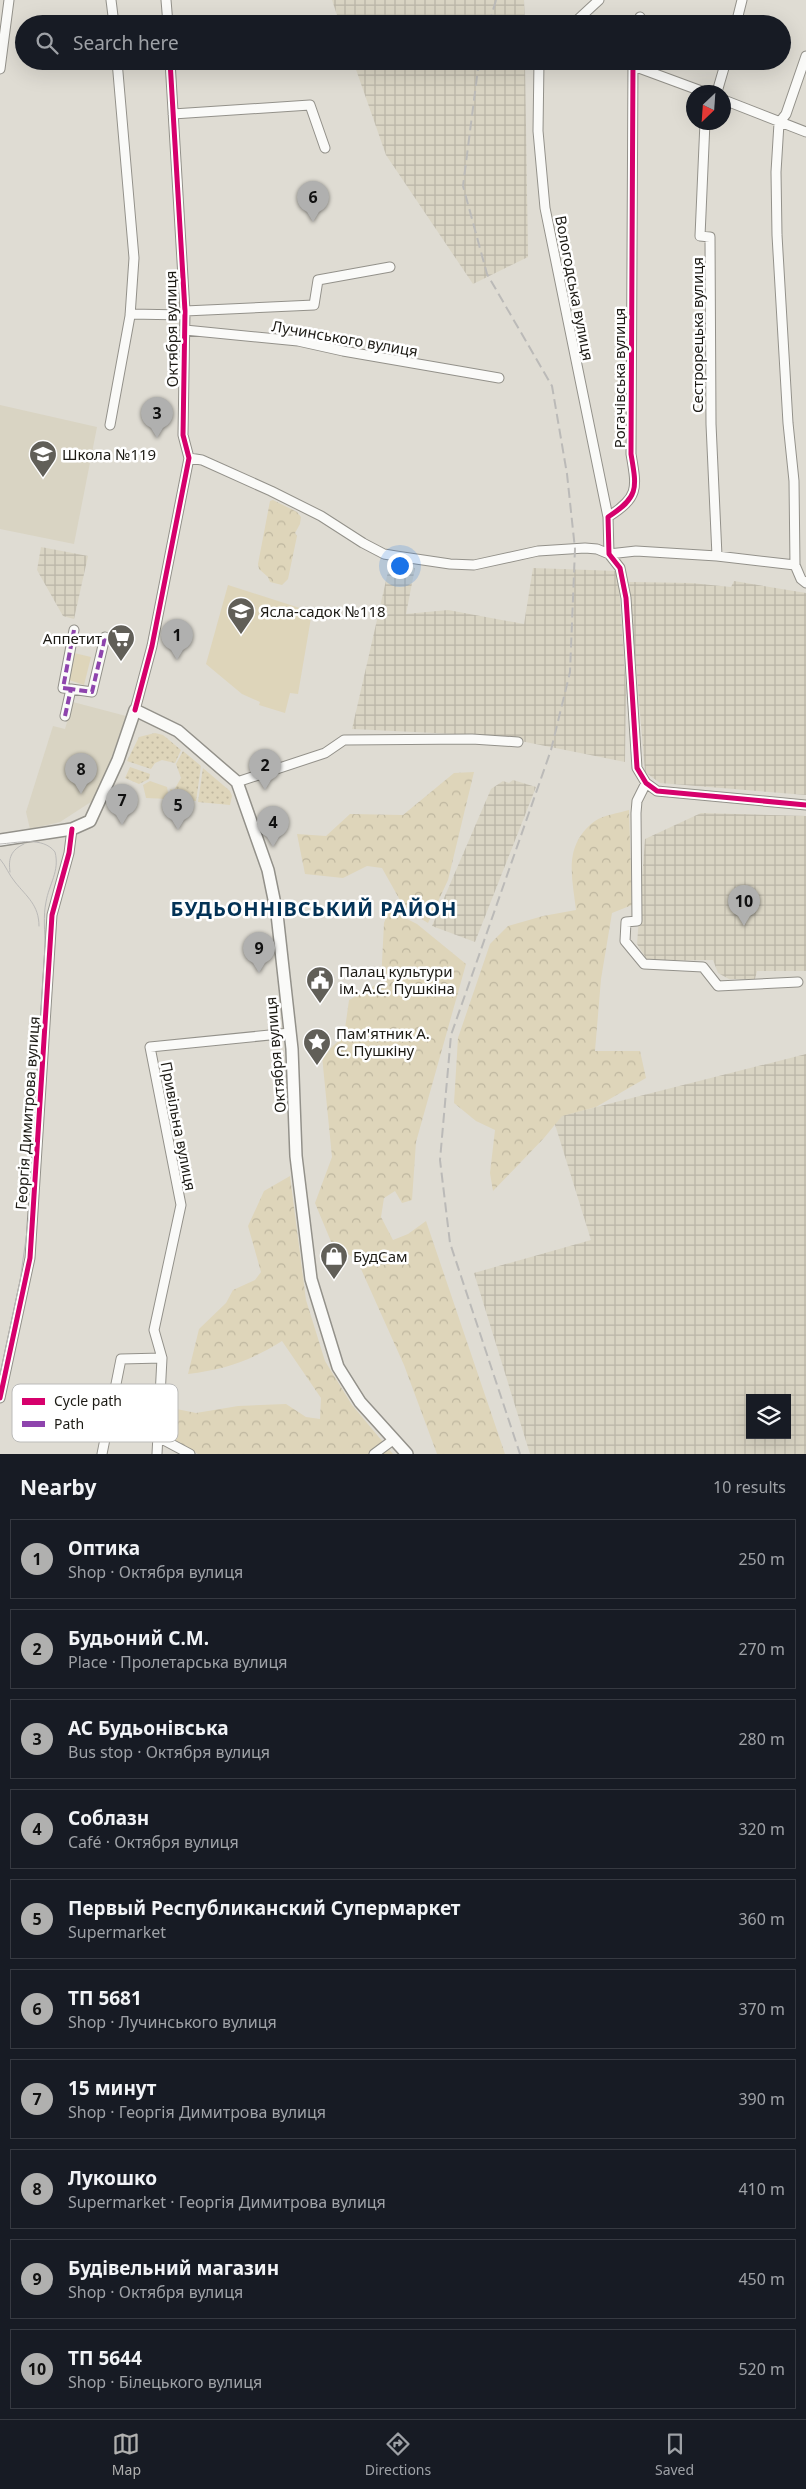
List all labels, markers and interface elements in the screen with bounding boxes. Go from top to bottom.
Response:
search box [15,15,791,70]
icon: search [33,29,61,57]
text: Search here [73,30,179,56]
north arrow [686,85,731,130]
pin: 6 [297,181,329,222]
street label: Вологодська вулиця [551,214,599,362]
street label: Сестрорецька вулиця [687,257,707,413]
street label: Октября вулиця [160,271,182,387]
street label: Рогачівська вулиця [609,308,629,448]
street label: Лучинського вулиця [270,315,420,361]
pin: 3 [141,397,173,438]
school or university icon: Школа №119 [28,439,58,478]
place label: Школа №119 [62,444,156,464]
your location [387,553,413,579]
school or university icon: Ясла-садок №118 [226,596,256,635]
place label: Ясла-садок №118 [260,601,386,621]
pin: 1 [161,619,193,660]
supermarket icon: Аппетит [106,623,136,662]
place label: Аппетит [43,628,102,648]
pin: 2 [249,749,281,790]
pin: 8 [65,753,97,794]
pin: 7 [106,784,138,825]
pin: 5 [162,789,194,830]
pin: 4 [257,806,289,847]
pin: 10 [728,885,760,926]
district label: БУДЬОННІВСЬКИЙ РАЙОН [171,895,457,922]
pin: 9 [243,932,275,973]
place label: Палац культури ім. А.С. Пушкіна [339,961,455,998]
public building icon: Палац культури ім. А.С. Пушкіна [305,965,335,1004]
street label: Октября вулиця [260,996,290,1114]
street label: Георгія Димитрова вулиця [10,1015,44,1211]
place label: Пам'ятник А. С. Пушкіну [336,1023,430,1060]
place icon: Пам'ятник А. С. Пушкіну [302,1027,332,1066]
street label: Привільна вулиця [157,1060,201,1192]
shop icon: БудСам [319,1241,349,1280]
place label: БудСам [353,1246,408,1266]
legend [12,1384,178,1442]
text: Cycle path [54,1391,122,1410]
map controls [746,1394,791,1439]
button: layers [746,1394,791,1439]
text: Path [54,1414,84,1433]
text: Nearby [20,1473,96,1501]
text: 10 results [713,1476,786,1498]
text: Оптика [68,1535,140,1561]
text: 1 [32,1548,42,1570]
text: 250 m [738,1548,785,1570]
text: Shop · Октября вулиця [68,1561,243,1583]
text: Будьоний С.М. [68,1625,209,1651]
text: 2 [32,1638,42,1660]
text: 270 m [738,1638,785,1660]
text: Place · Пролетарська вулиця [68,1651,288,1673]
text: АС Будьонівська [68,1715,229,1741]
text: 3 [32,1728,42,1750]
text: 280 m [738,1728,785,1750]
text: Bus stop · Октября вулиця [68,1741,270,1763]
text: Соблазн [68,1805,149,1831]
text: 4 [32,1818,42,1840]
text: 320 m [738,1818,785,1840]
text: Café · Октября вулиця [68,1831,239,1853]
text: Первый Республиканский Супермаркет [68,1895,460,1921]
text: 5 [32,1908,42,1930]
text: 360 m [738,1908,785,1930]
text: Supermarket [68,1921,166,1943]
text: ТП 5681 [68,1985,142,2011]
text: 6 [32,1998,42,2020]
text: 370 m [738,1998,785,2020]
text: Shop · Лучинського вулиця [68,2011,277,2033]
text: 15 минут [68,2075,156,2101]
text: 7 [32,2088,42,2110]
text: 390 m [738,2088,785,2110]
text: Shop · Георгія Димитрова вулиця [68,2101,326,2123]
text: Лукошко [68,2165,157,2191]
text: 8 [32,2178,42,2200]
text: 410 m [738,2178,785,2200]
text: Supermarket · Георгія Димитрова вулиця [68,2191,386,2213]
text: Будівельний магазин [68,2255,279,2281]
text: 9 [32,2268,42,2290]
text: 450 m [738,2268,785,2290]
text: Shop · Октября вулиця [68,2281,243,2303]
text: ТП 5644 [68,2345,142,2371]
text: 10 [28,2358,46,2380]
text: 520 m [738,2358,785,2380]
text: Shop · Білецького вулиця [68,2371,262,2393]
tab: Map [112,2430,141,2479]
tab: Directions [365,2430,431,2479]
tab: Saved [655,2430,694,2479]

